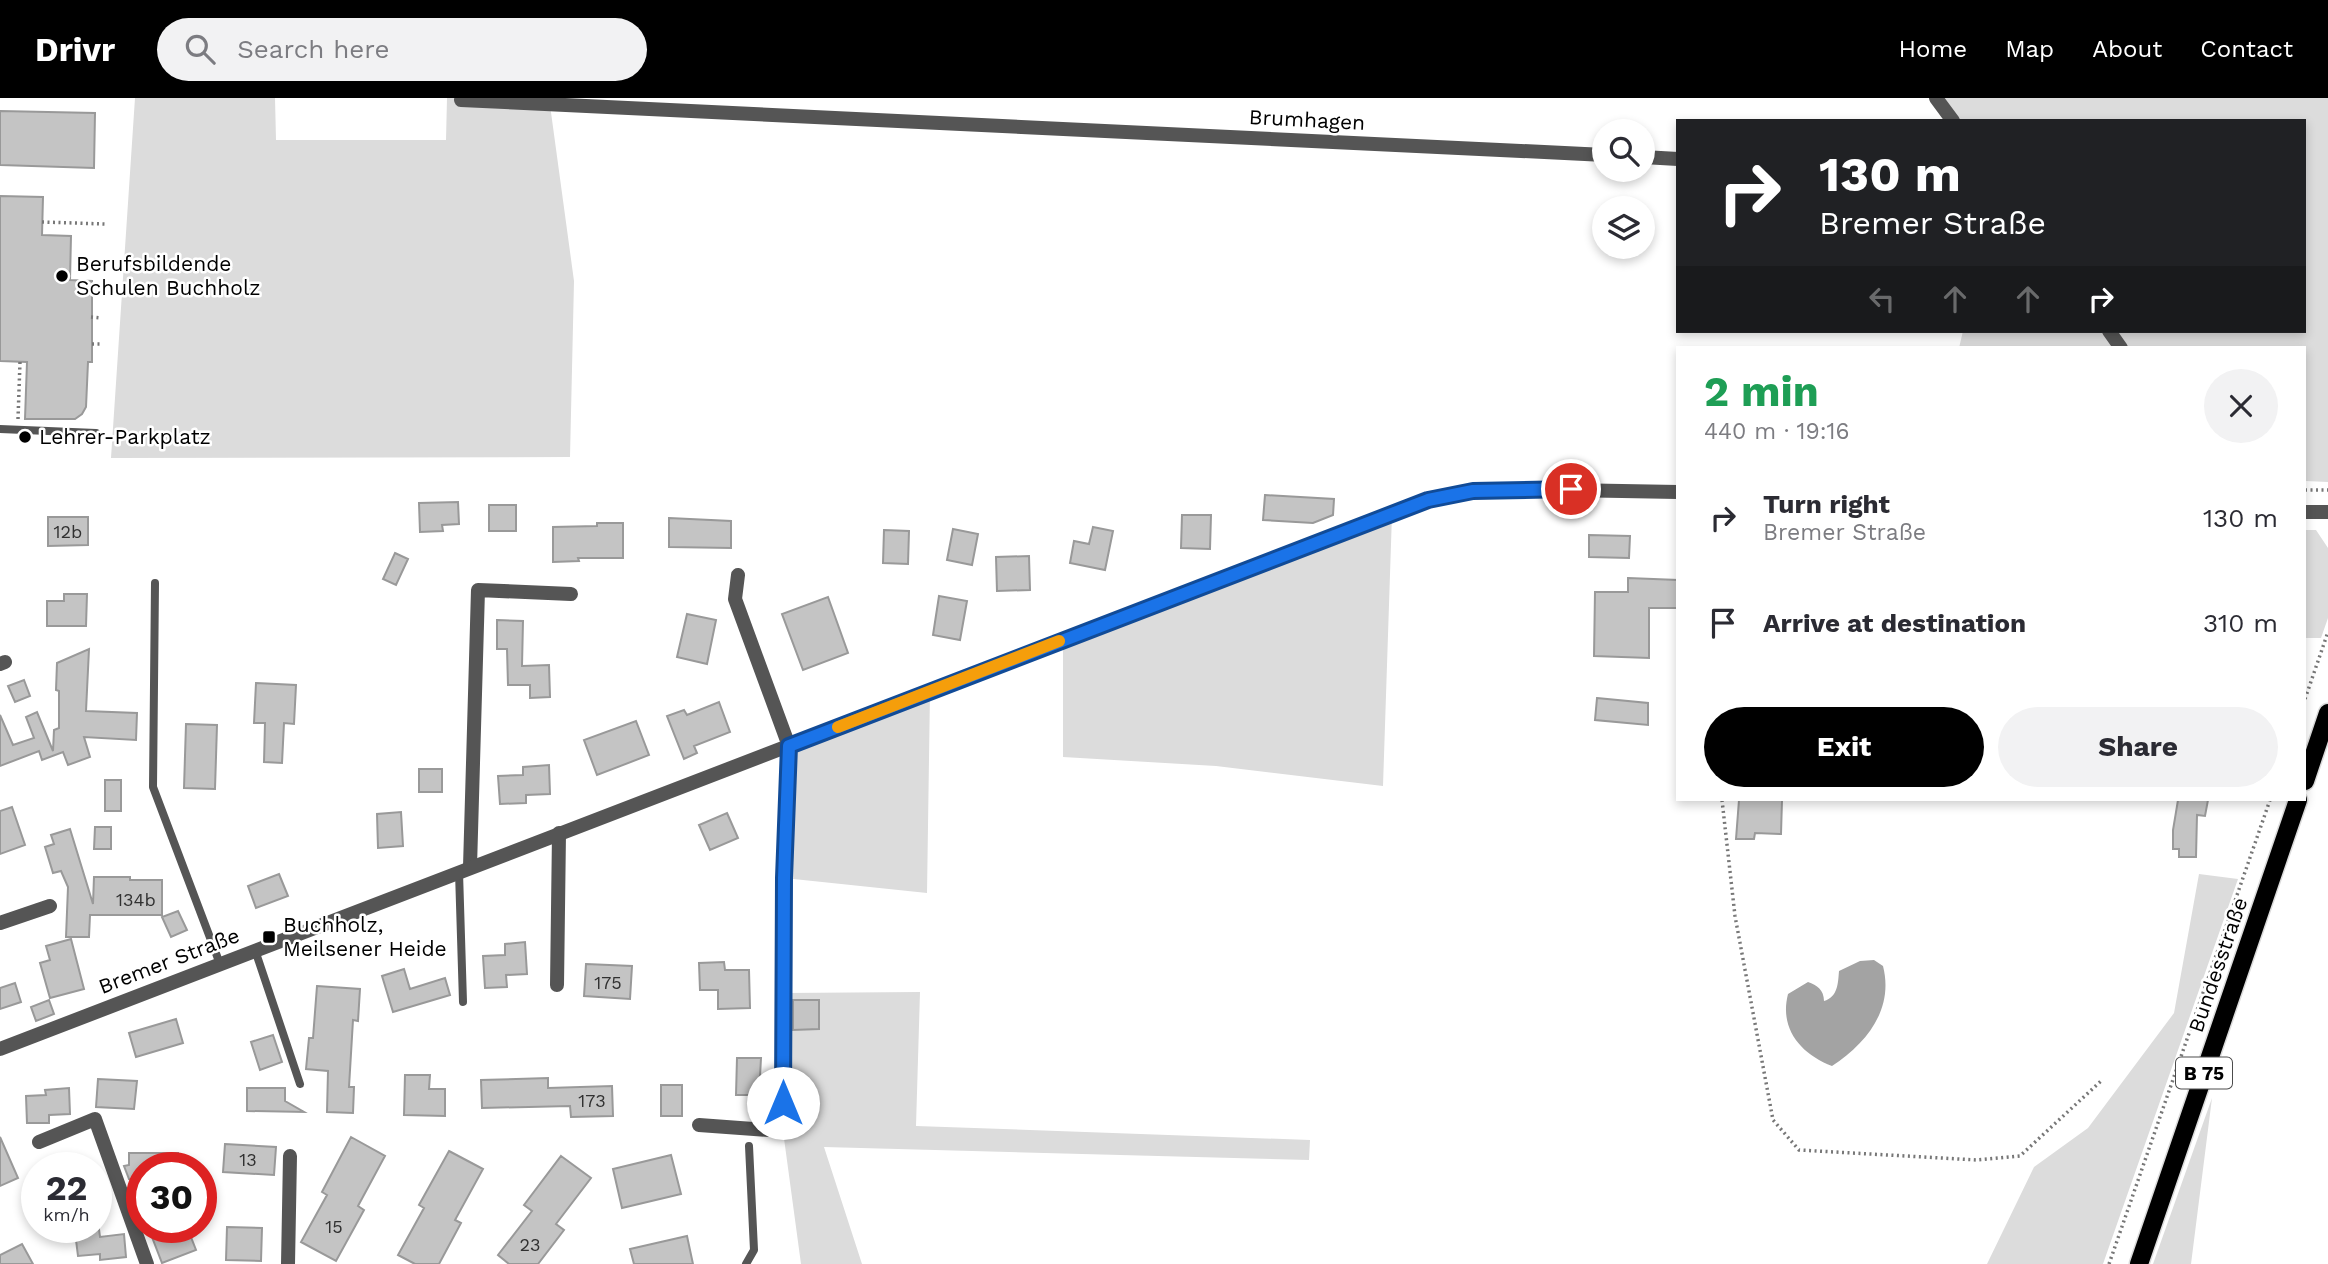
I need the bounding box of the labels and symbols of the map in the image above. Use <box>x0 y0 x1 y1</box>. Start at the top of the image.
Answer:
street label: Brumhagen <box>1248 104 1366 135</box>
place label: Berufsbildende Schulen Buchholz <box>76 251 261 300</box>
marker: Berufsbildende Schulen Buchholz <box>54 268 70 284</box>
place label: Lehrer-Parkplatz <box>39 424 211 449</box>
marker: Lehrer-Parkplatz <box>17 429 33 445</box>
pin <box>1541 459 1601 519</box>
house number: 12b <box>54 521 82 542</box>
house number: 134b <box>116 889 156 910</box>
street label: Bundesstraße <box>2183 894 2252 1036</box>
place label: Buchholz, Meilsener Heide <box>283 912 447 961</box>
street label: Bremer Straße <box>95 922 243 999</box>
marker: Buchholz, Meilsener Heide <box>261 929 277 945</box>
house number: 175 <box>594 972 622 993</box>
road number: B 75 <box>2176 1057 2232 1088</box>
position arrow <box>746 1066 820 1140</box>
house number: 173 <box>578 1090 606 1111</box>
house number: 13 <box>239 1149 257 1170</box>
speed limit sign: 30 <box>126 1152 217 1243</box>
house number: 15 <box>325 1216 343 1237</box>
house number: 23 <box>520 1234 541 1255</box>

